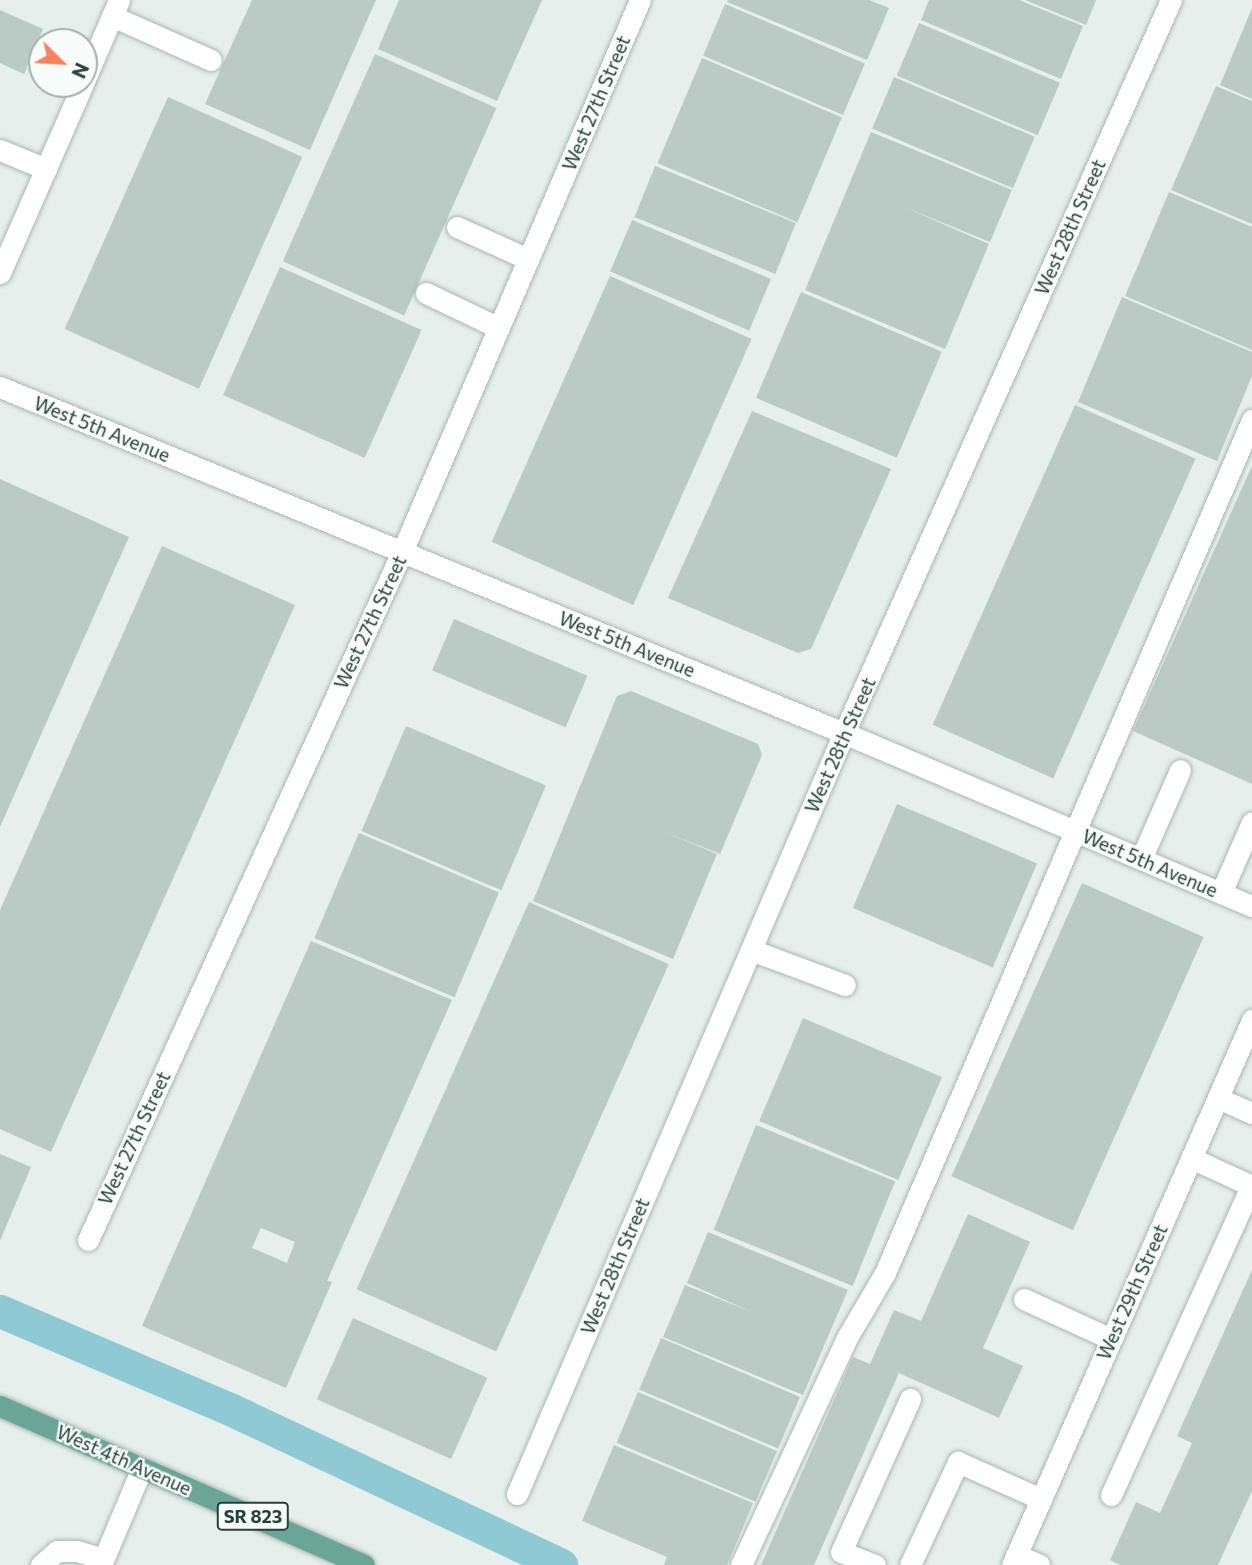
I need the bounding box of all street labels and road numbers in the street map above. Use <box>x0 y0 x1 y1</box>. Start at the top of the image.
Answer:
street label: West 27th Street <box>557 32 635 174</box>
street label: West 28th Street <box>1030 156 1110 298</box>
street label: West 5th Avenue <box>31 391 173 467</box>
street label: West 27th Street <box>329 552 411 692</box>
street label: West 5th Avenue <box>556 606 698 682</box>
street label: West 28th Street <box>800 674 880 816</box>
street label: West 5th Avenue <box>1079 824 1221 902</box>
street label: West 27th Street <box>93 1068 175 1208</box>
street label: West 28th Street <box>576 1194 654 1338</box>
street label: West 29th Street <box>1092 1221 1172 1363</box>
street label: West 4th Avenue <box>53 1420 195 1500</box>
road number: SR 823 <box>216 1502 290 1531</box>

